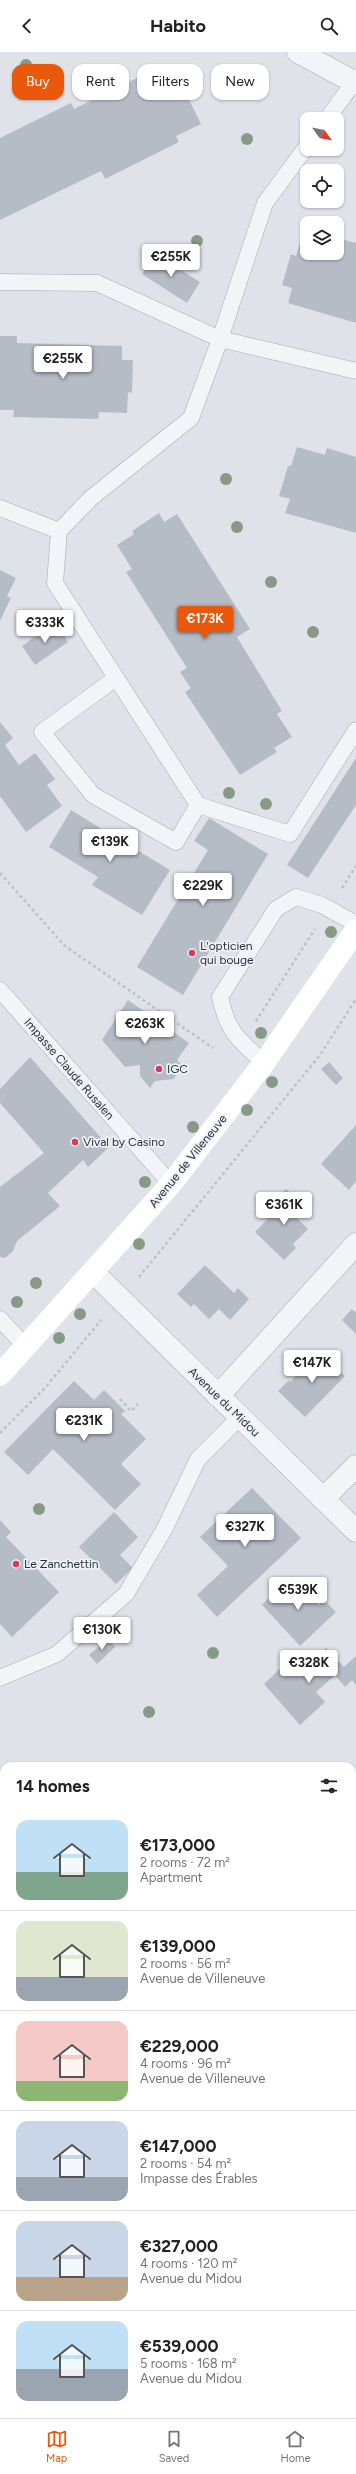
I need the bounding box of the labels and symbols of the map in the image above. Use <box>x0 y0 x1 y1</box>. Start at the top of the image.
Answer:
north arrow <box>300 112 344 156</box>
pin: €255K <box>143 244 199 278</box>
pin: €255K <box>35 346 91 380</box>
pin: €173K <box>177 606 233 640</box>
pin: €333K <box>17 610 73 644</box>
pin: €139K <box>82 829 138 863</box>
pin: €229K <box>175 873 231 907</box>
place label: L'opticien qui bouge <box>200 939 254 967</box>
marker: L'opticien qui bouge <box>187 948 197 958</box>
pin: €263K <box>117 1011 173 1045</box>
street label: Impasse Claude Rusalen <box>21 1015 117 1123</box>
place label: IGC <box>167 1062 188 1076</box>
marker: IGC <box>154 1064 164 1074</box>
street label: Avenue de Villeneuve <box>146 1111 230 1210</box>
place label: Vival by Casino <box>83 1135 165 1149</box>
marker: Vival by Casino <box>70 1137 80 1147</box>
pin: €361K <box>256 1192 312 1226</box>
pin: €147K <box>284 1350 340 1384</box>
street label: Avenue du Midou <box>185 1364 263 1440</box>
pin: €231K <box>56 1408 112 1442</box>
pin: €327K <box>217 1514 273 1548</box>
place label: Le Zanchettin <box>24 1557 99 1571</box>
marker: Le Zanchettin <box>11 1559 21 1569</box>
pin: €539K <box>270 1577 326 1611</box>
pin: €130K <box>74 1617 130 1651</box>
pin: €328K <box>281 1650 337 1684</box>

